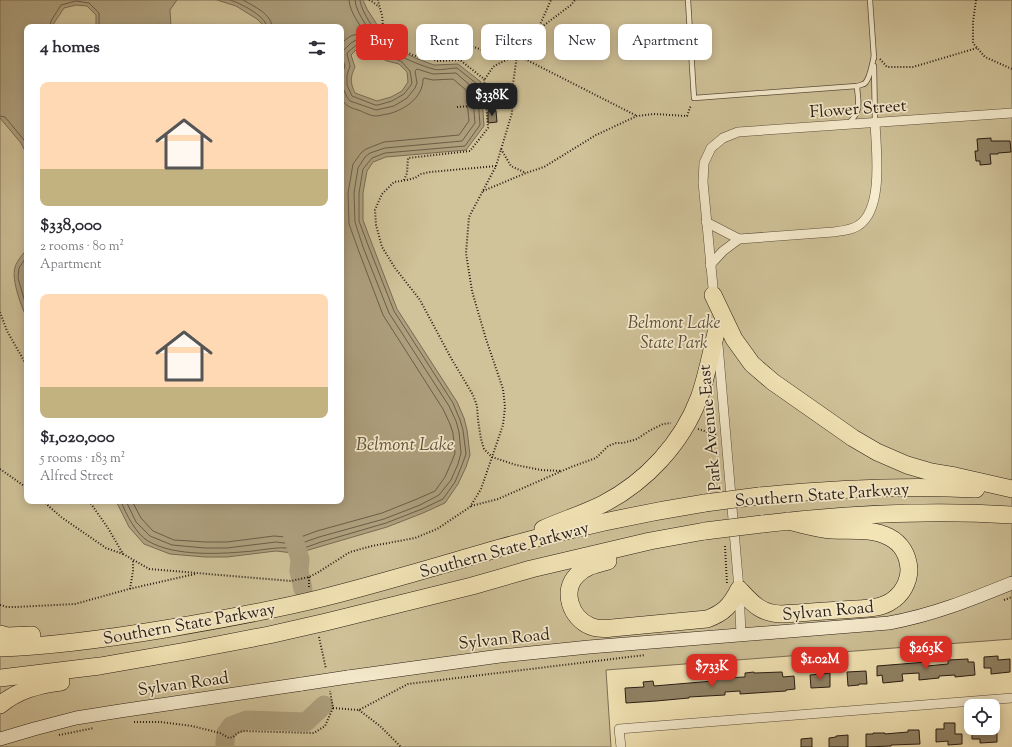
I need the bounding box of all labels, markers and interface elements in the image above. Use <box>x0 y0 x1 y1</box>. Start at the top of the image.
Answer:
chip: Buy <box>356 24 408 60</box>
chip: Rent <box>416 24 473 60</box>
chip: Filters <box>481 24 546 60</box>
chip: New <box>554 24 610 60</box>
chip: Apartment <box>618 24 712 60</box>
text: 4 homes <box>40 36 100 60</box>
icon: filters <box>306 37 328 59</box>
pin: $338K <box>464 83 520 117</box>
text: $338K <box>475 87 509 105</box>
street label: Flower Street <box>809 95 907 125</box>
icon: home <box>148 108 220 180</box>
text: $338,000 <box>40 214 102 238</box>
text: 2 rooms · 80 m² <box>40 238 124 256</box>
text: Apartment <box>40 256 101 274</box>
park label: Belmont Lake State Park <box>628 312 720 356</box>
icon: home <box>148 320 220 392</box>
street label: Park Avenue East <box>693 363 728 492</box>
text: $1,020,000 <box>40 426 115 450</box>
water label: Belmont Lake <box>356 433 454 459</box>
text: 5 rooms · 183 m² <box>40 450 125 468</box>
text: Alfred Street <box>40 468 113 486</box>
street label: Southern State Parkway <box>734 478 911 514</box>
street label: Southern State Parkway <box>417 517 593 585</box>
street label: Sylvan Road <box>781 596 875 628</box>
street label: Southern State Parkway <box>101 598 278 652</box>
street label: Sylvan Road <box>457 623 551 657</box>
pin: $263K <box>898 636 954 670</box>
text: $263K <box>909 640 943 658</box>
pin: $1.02M <box>787 647 853 681</box>
text: $1.02M <box>800 651 840 669</box>
pin: $733K <box>684 654 740 688</box>
text: $733K <box>695 658 729 676</box>
street label: Sylvan Road <box>136 667 231 703</box>
map controls <box>964 699 1000 735</box>
button: locate <box>964 699 1000 735</box>

